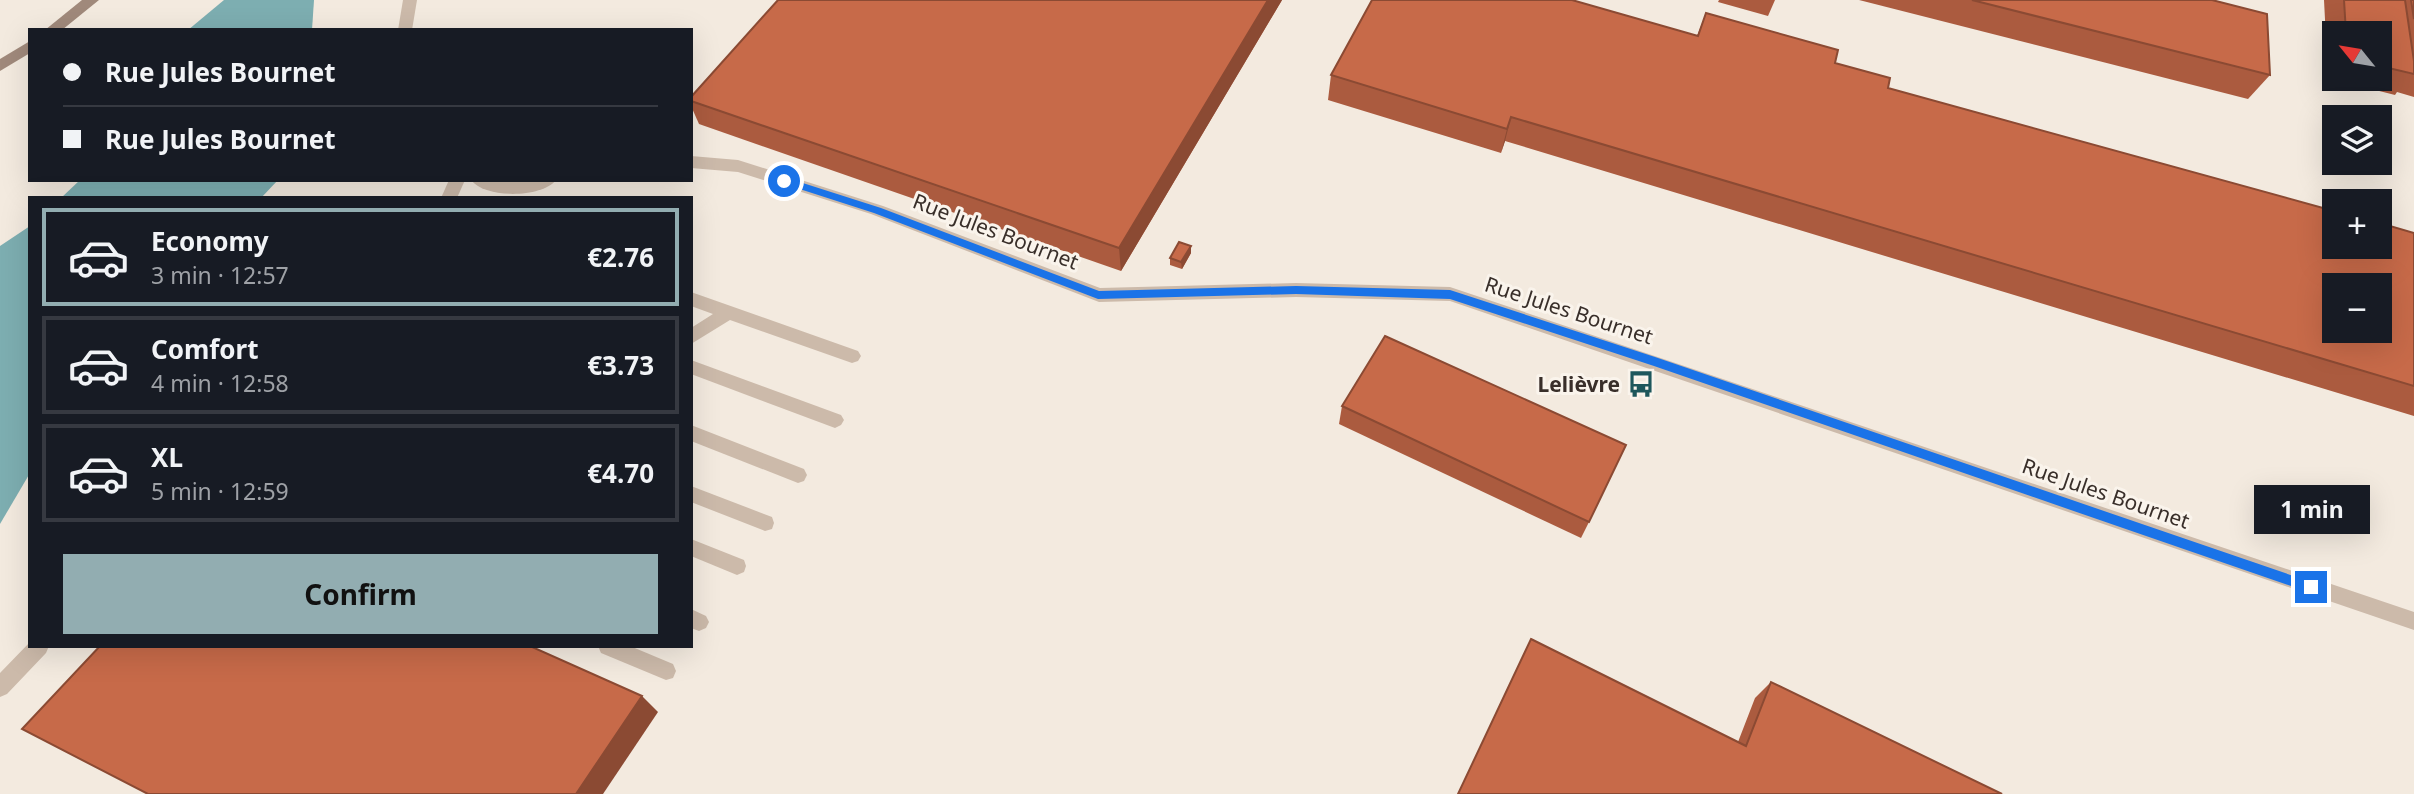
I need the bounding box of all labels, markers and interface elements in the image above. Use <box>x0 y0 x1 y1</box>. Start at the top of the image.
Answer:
north arrow <box>2322 21 2392 91</box>
map controls <box>2322 21 2392 343</box>
text: Rue Jules Bournet <box>105 54 336 90</box>
button: layers <box>2322 105 2392 175</box>
text: Rue Jules Bournet <box>105 121 336 157</box>
route start <box>768 165 800 197</box>
street label: Rue Jules Bournet <box>909 187 1083 276</box>
button: + <box>2322 189 2392 259</box>
text: Economy <box>151 223 269 259</box>
icon: car <box>67 226 130 289</box>
text: €2.76 <box>587 239 654 275</box>
text: 3 min · 12:57 <box>151 259 289 291</box>
street label: Rue Jules Bournet <box>1481 270 1657 351</box>
button: − <box>2322 273 2392 343</box>
text: Comfort <box>151 331 259 367</box>
icon: car <box>67 334 130 397</box>
text: €3.73 <box>587 347 654 383</box>
text: 4 min · 12:58 <box>151 367 289 399</box>
bus stop icon: Lelièvre <box>1626 369 1656 399</box>
place label: Lelièvre <box>1538 370 1620 398</box>
text: XL <box>151 439 183 475</box>
icon: car <box>67 442 130 505</box>
street label: Rue Jules Bournet <box>2019 451 2194 535</box>
text: €4.70 <box>587 455 654 491</box>
text: 5 min · 12:59 <box>151 475 289 507</box>
callout: 1 min <box>2253 486 2369 534</box>
text: 1 min <box>2280 493 2344 525</box>
button: Confirm <box>63 554 658 634</box>
route end <box>2295 571 2327 603</box>

